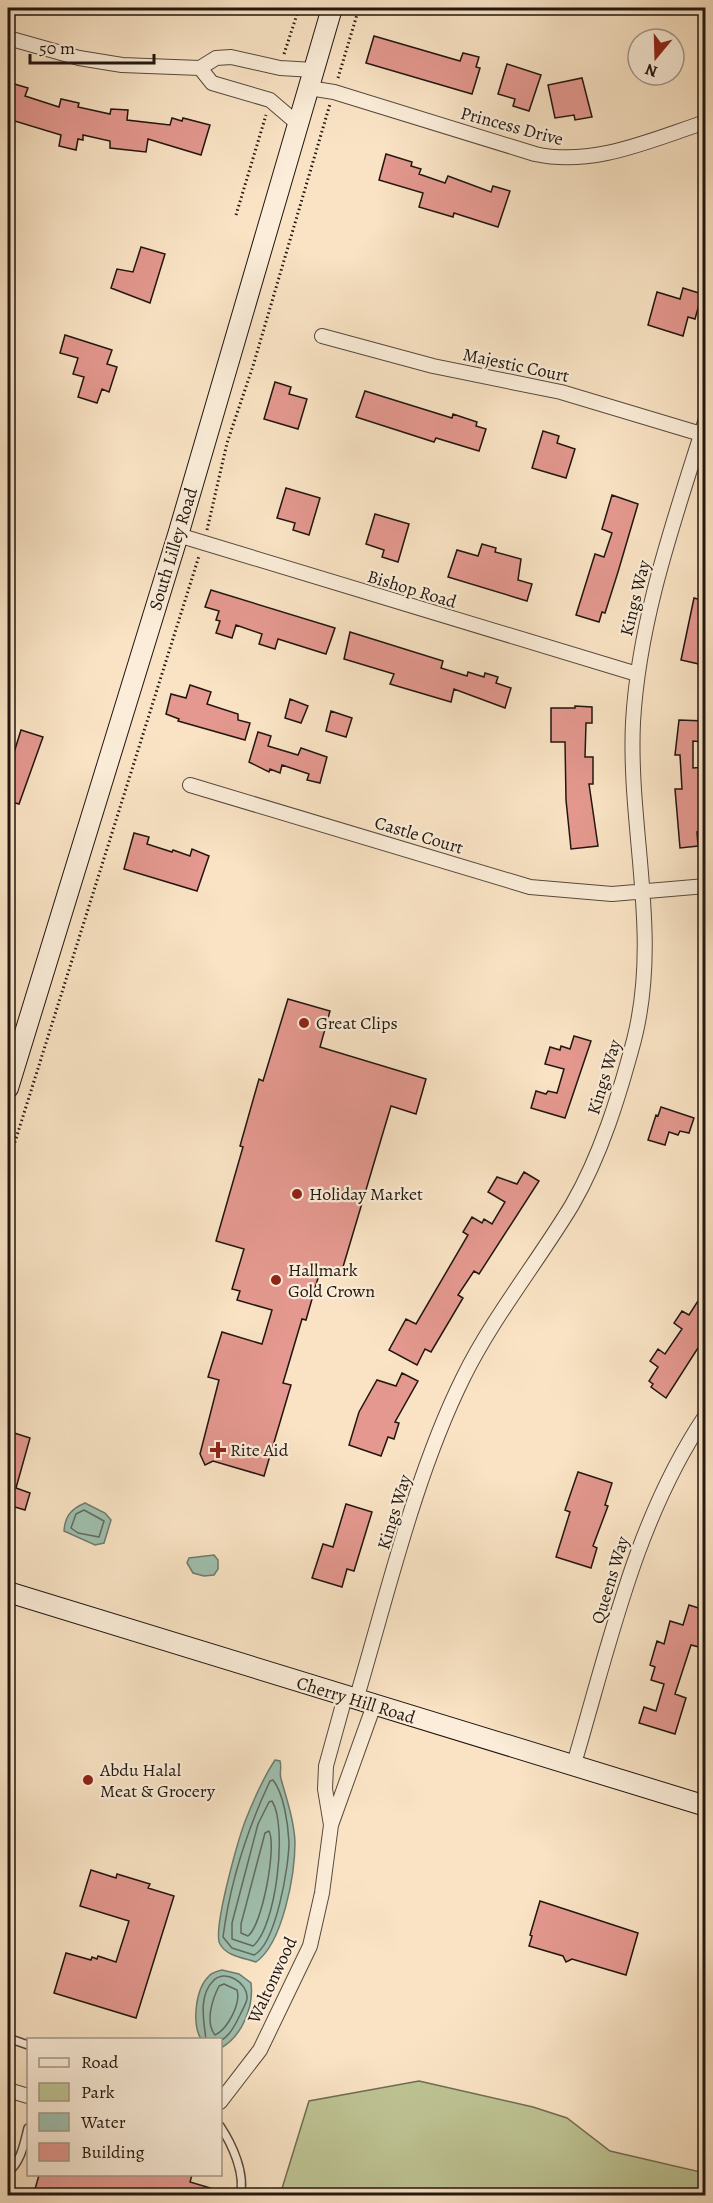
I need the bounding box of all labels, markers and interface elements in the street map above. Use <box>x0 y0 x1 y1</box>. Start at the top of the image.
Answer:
scale bar <box>30 27 154 65</box>
north arrow <box>626 27 686 87</box>
text: 50 m <box>39 36 75 60</box>
text: N <box>642 58 661 83</box>
street label: Princess Drive <box>458 101 566 151</box>
street label: Majestic Court <box>461 342 571 388</box>
street label: South Lilley Road <box>143 484 203 613</box>
street label: Kings Way <box>614 557 656 638</box>
street label: Bishop Road <box>365 564 460 614</box>
street label: Castle Court <box>372 810 466 860</box>
place label: Great Clips <box>316 1011 398 1035</box>
marker: Great Clips <box>297 1016 311 1030</box>
street label: Kings Way <box>581 1036 627 1118</box>
place label: Holiday Market <box>309 1182 423 1206</box>
marker: Holiday Market <box>290 1187 304 1201</box>
place label: Hallmark Gold Crown <box>288 1258 375 1303</box>
marker: Hallmark Gold Crown <box>269 1273 283 1287</box>
place label: Rite Aid <box>230 1438 289 1462</box>
marker: Rite Aid <box>211 1443 225 1457</box>
street label: Kings Way <box>371 1471 417 1553</box>
street label: Queens Way <box>585 1532 635 1627</box>
street label: Cherry Hill Road <box>294 1671 419 1730</box>
place label: Abdu Halal Meat & Grocery <box>99 1758 216 1803</box>
marker: Abdu Halal Meat & Grocery <box>81 1773 95 1787</box>
street label: Waltonwood <box>241 1933 303 2028</box>
legend <box>27 2038 222 2176</box>
text: Road <box>81 2050 119 2074</box>
text: Park <box>81 2080 115 2104</box>
text: Water <box>80 2110 126 2134</box>
text: Building <box>81 2140 145 2164</box>

